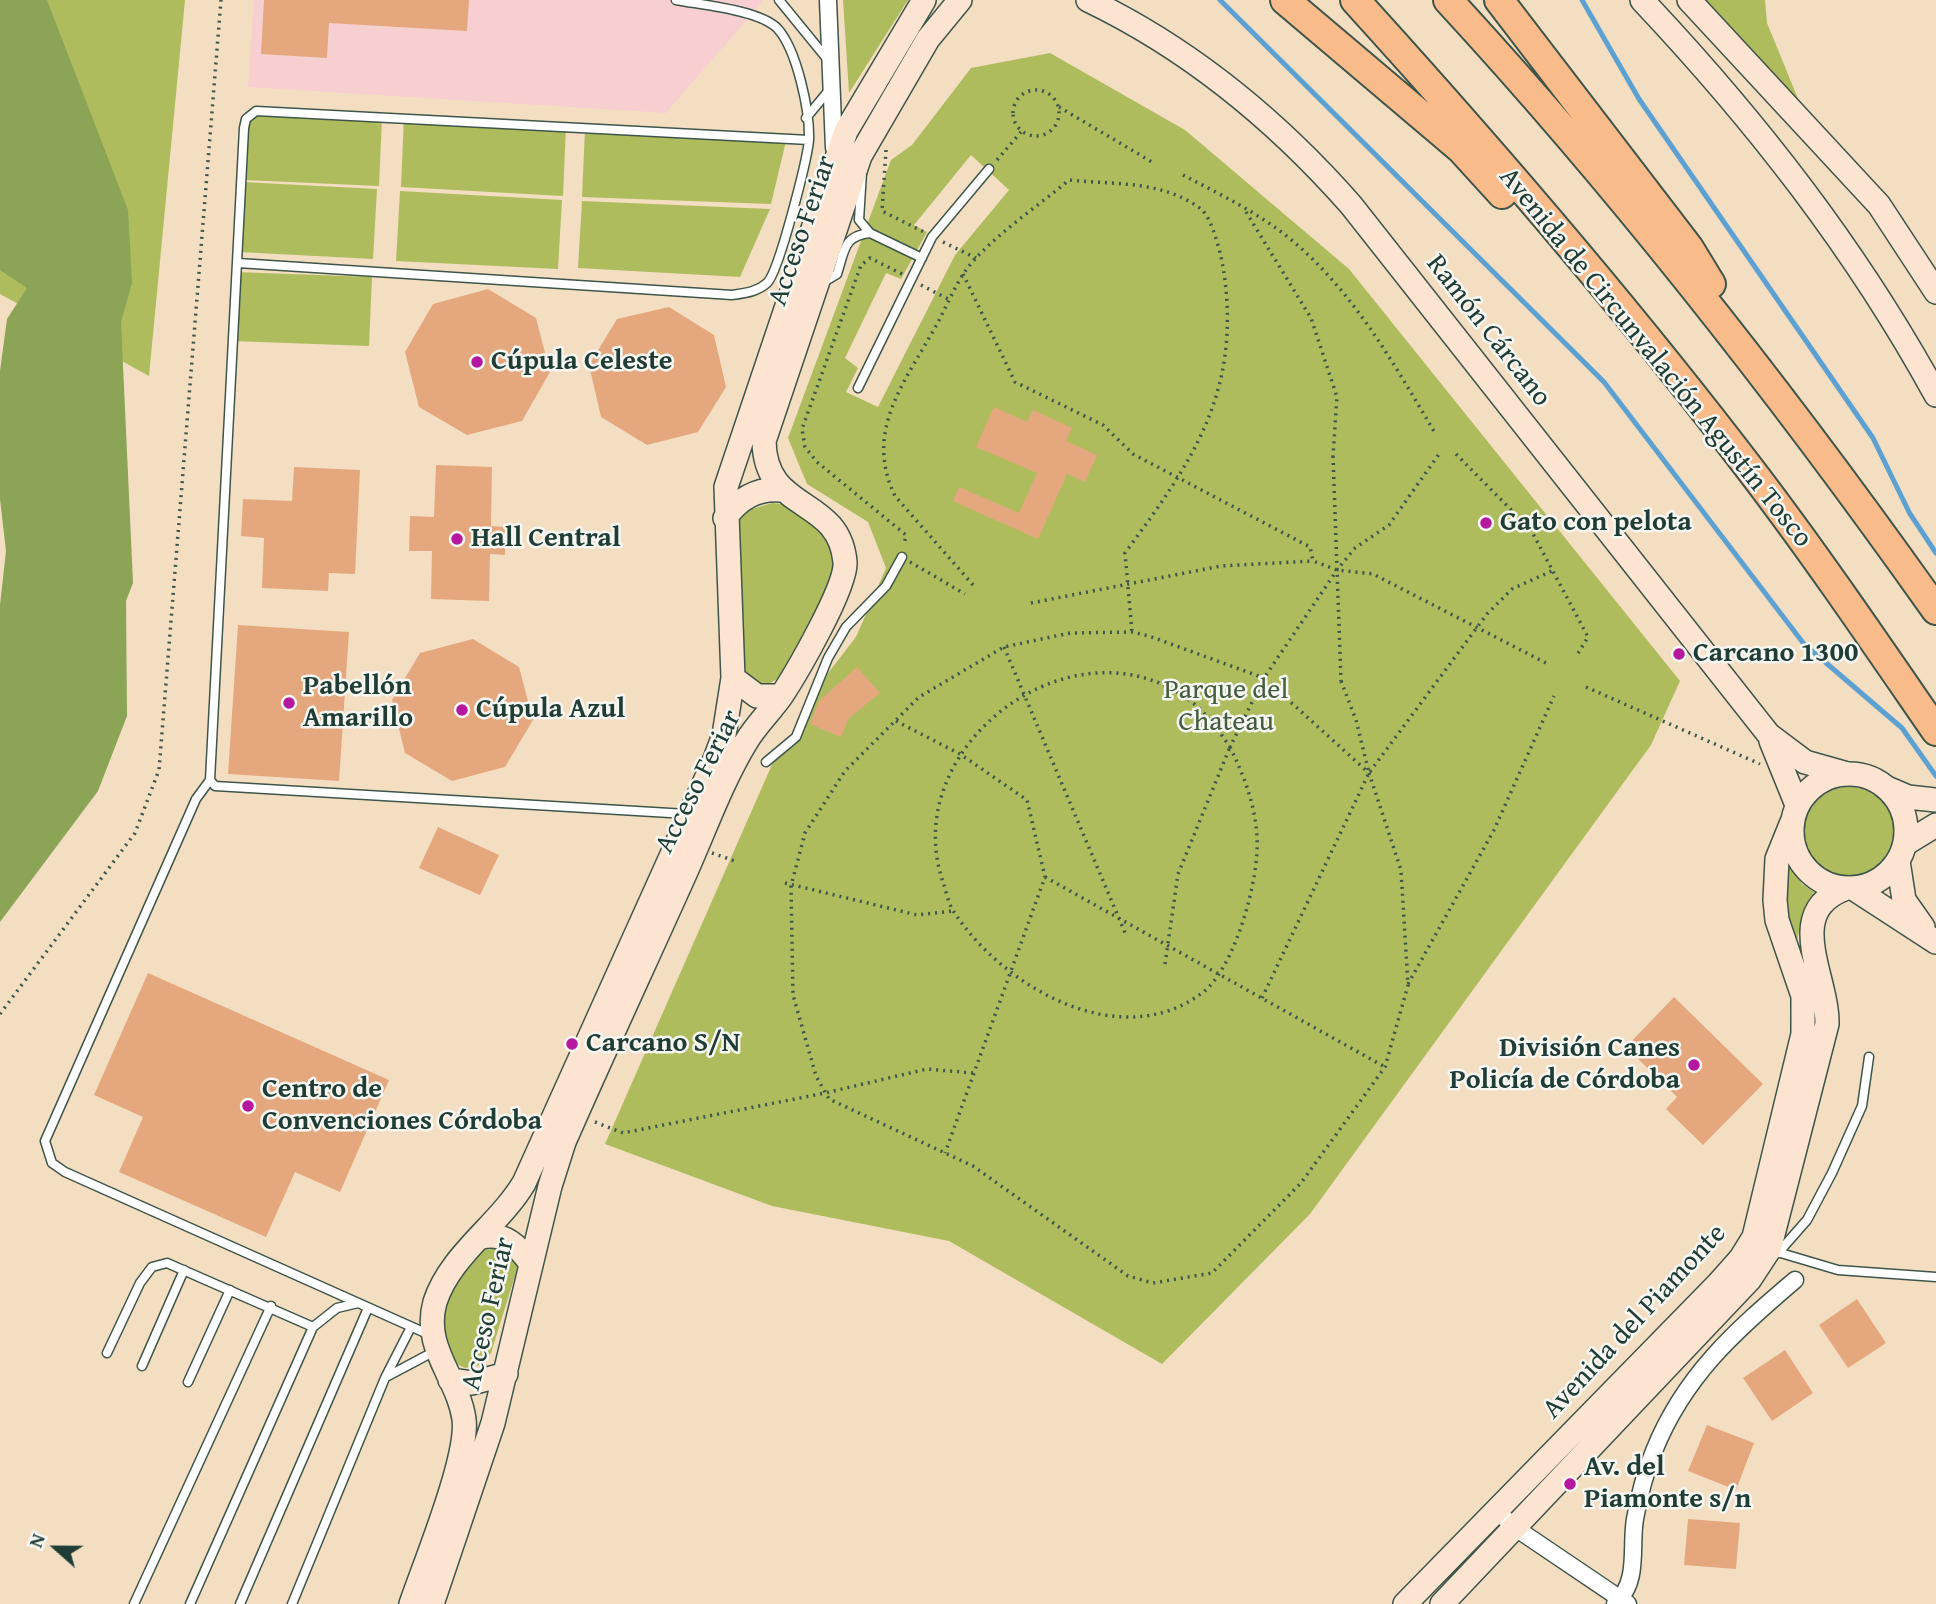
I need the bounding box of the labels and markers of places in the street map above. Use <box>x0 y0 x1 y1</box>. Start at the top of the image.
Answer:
place label: Cúpula Celeste <box>491 345 672 379</box>
marker: Cúpula Celeste <box>469 354 485 370</box>
place label: Gato con pelota <box>1500 506 1692 540</box>
marker: Gato con pelota <box>1478 515 1494 531</box>
place label: Hall Central <box>471 522 621 556</box>
marker: Hall Central <box>449 531 465 547</box>
place label: Carcano 1300 <box>1693 637 1859 671</box>
marker: Carcano 1300 <box>1671 646 1687 662</box>
place label: Pabellón Amarillo <box>303 670 413 736</box>
place label: Cúpula Azul <box>476 693 625 727</box>
marker: Pabellón Amarillo <box>281 695 297 711</box>
marker: Cúpula Azul <box>454 702 470 718</box>
place label: Carcano S/N <box>586 1027 740 1061</box>
place label: División Canes Policía de Córdoba <box>1449 1032 1680 1098</box>
marker: Carcano S/N <box>564 1036 580 1052</box>
marker: División Canes Policía de Córdoba <box>1686 1057 1702 1073</box>
place label: Centro de Convenciones Córdoba <box>262 1073 542 1139</box>
marker: Centro de Convenciones Córdoba <box>240 1098 256 1114</box>
place label: Av. del Piamonte s/n <box>1584 1451 1751 1517</box>
marker: Av. del Piamonte s/n <box>1562 1476 1578 1492</box>

